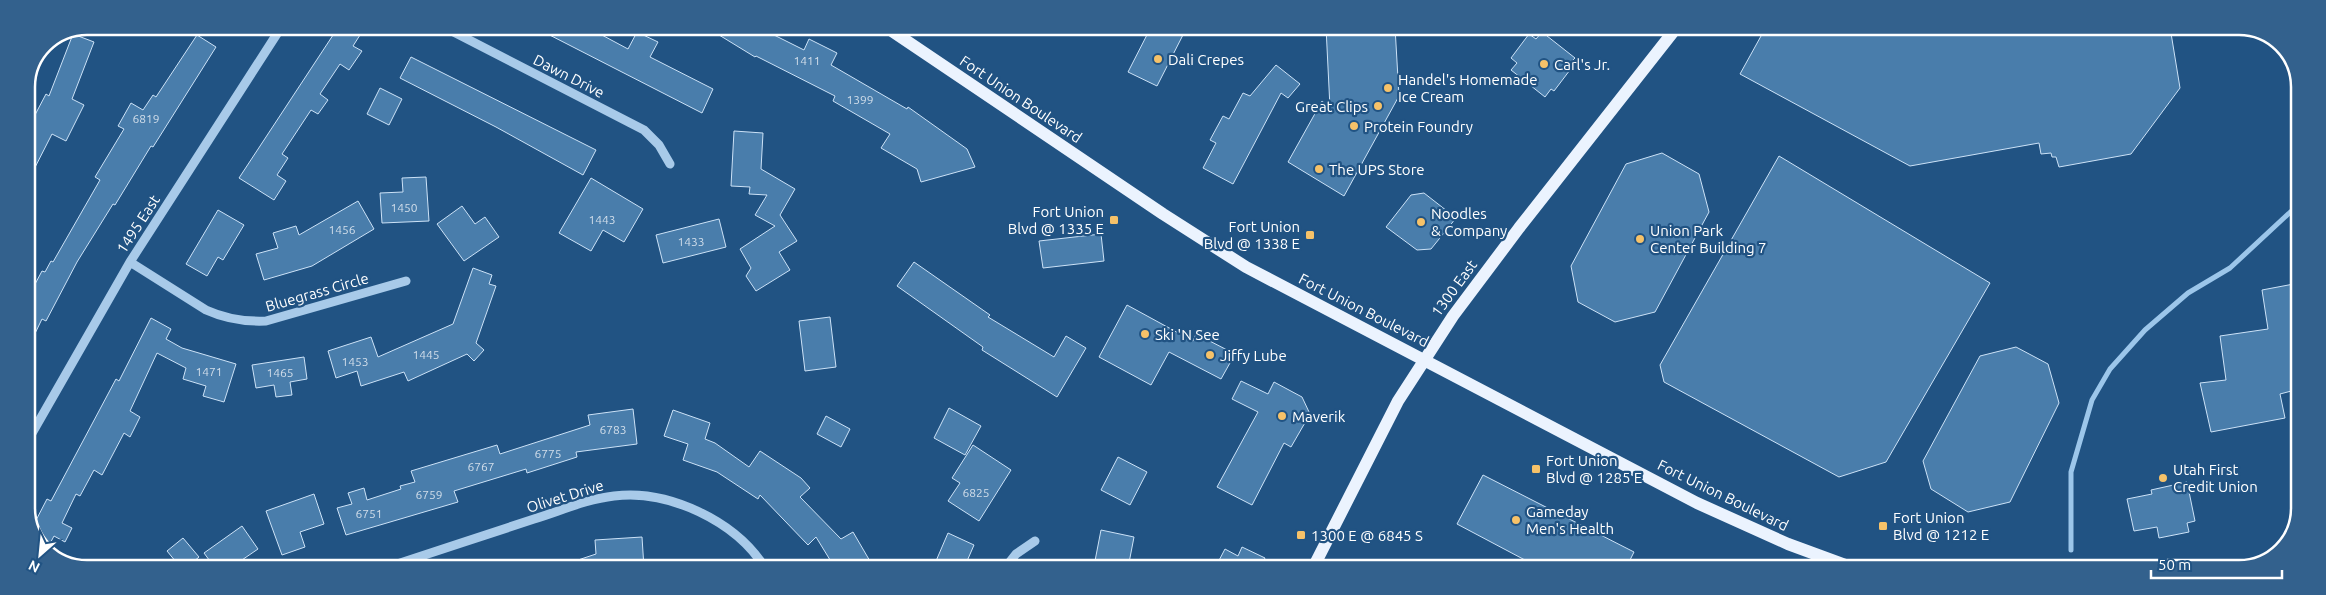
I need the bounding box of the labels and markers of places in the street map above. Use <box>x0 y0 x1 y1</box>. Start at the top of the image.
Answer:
place label: Dali Crepes <box>1168 51 1244 68</box>
marker: Dali Crepes <box>1152 53 1164 65</box>
place label: Carl's Jr. <box>1554 56 1610 73</box>
marker: Carl's Jr. <box>1538 58 1550 70</box>
place label: Handel's Homemade Ice Cream <box>1398 71 1537 105</box>
marker: Handel's Homemade Ice Cream <box>1382 82 1394 94</box>
place label: Great Clips <box>1295 98 1368 115</box>
marker: Great Clips <box>1372 100 1384 112</box>
place label: Protein Foundry <box>1364 118 1473 135</box>
marker: Protein Foundry <box>1348 120 1360 132</box>
place label: The UPS Store <box>1329 161 1425 178</box>
marker: The UPS Store <box>1313 163 1325 175</box>
place label: Fort Union Blvd @ 1335 E <box>1008 203 1104 237</box>
place label: Noodles & Company <box>1431 205 1507 239</box>
marker: Fort Union Blvd @ 1335 E <box>1108 214 1120 226</box>
marker: Noodles & Company <box>1415 216 1427 228</box>
place label: Fort Union Blvd @ 1338 E <box>1204 218 1300 252</box>
place label: Union Park Center Building 7 <box>1650 222 1766 256</box>
marker: Fort Union Blvd @ 1338 E <box>1304 229 1316 241</box>
marker: Union Park Center Building 7 <box>1634 233 1646 245</box>
place label: Ski 'N See <box>1155 326 1220 343</box>
marker: Ski 'N See <box>1139 328 1151 340</box>
place label: Jiffy Lube <box>1220 347 1287 364</box>
marker: Jiffy Lube <box>1204 349 1216 361</box>
place label: Maverik <box>1292 408 1346 425</box>
marker: Maverik <box>1276 410 1288 422</box>
place label: Fort Union Blvd @ 1285 E <box>1546 452 1642 486</box>
place label: Utah First Credit Union <box>2173 461 2258 495</box>
marker: Fort Union Blvd @ 1285 E <box>1530 463 1542 475</box>
marker: Utah First Credit Union <box>2157 472 2169 484</box>
place label: Gameday Men's Health <box>1526 503 1614 537</box>
place label: Fort Union Blvd @ 1212 E <box>1893 509 1989 543</box>
marker: Gameday Men's Health <box>1510 514 1522 526</box>
marker: Fort Union Blvd @ 1212 E <box>1877 520 1889 532</box>
place label: 1300 E @ 6845 S <box>1311 527 1423 544</box>
marker: 1300 E @ 6845 S <box>1295 529 1307 541</box>

